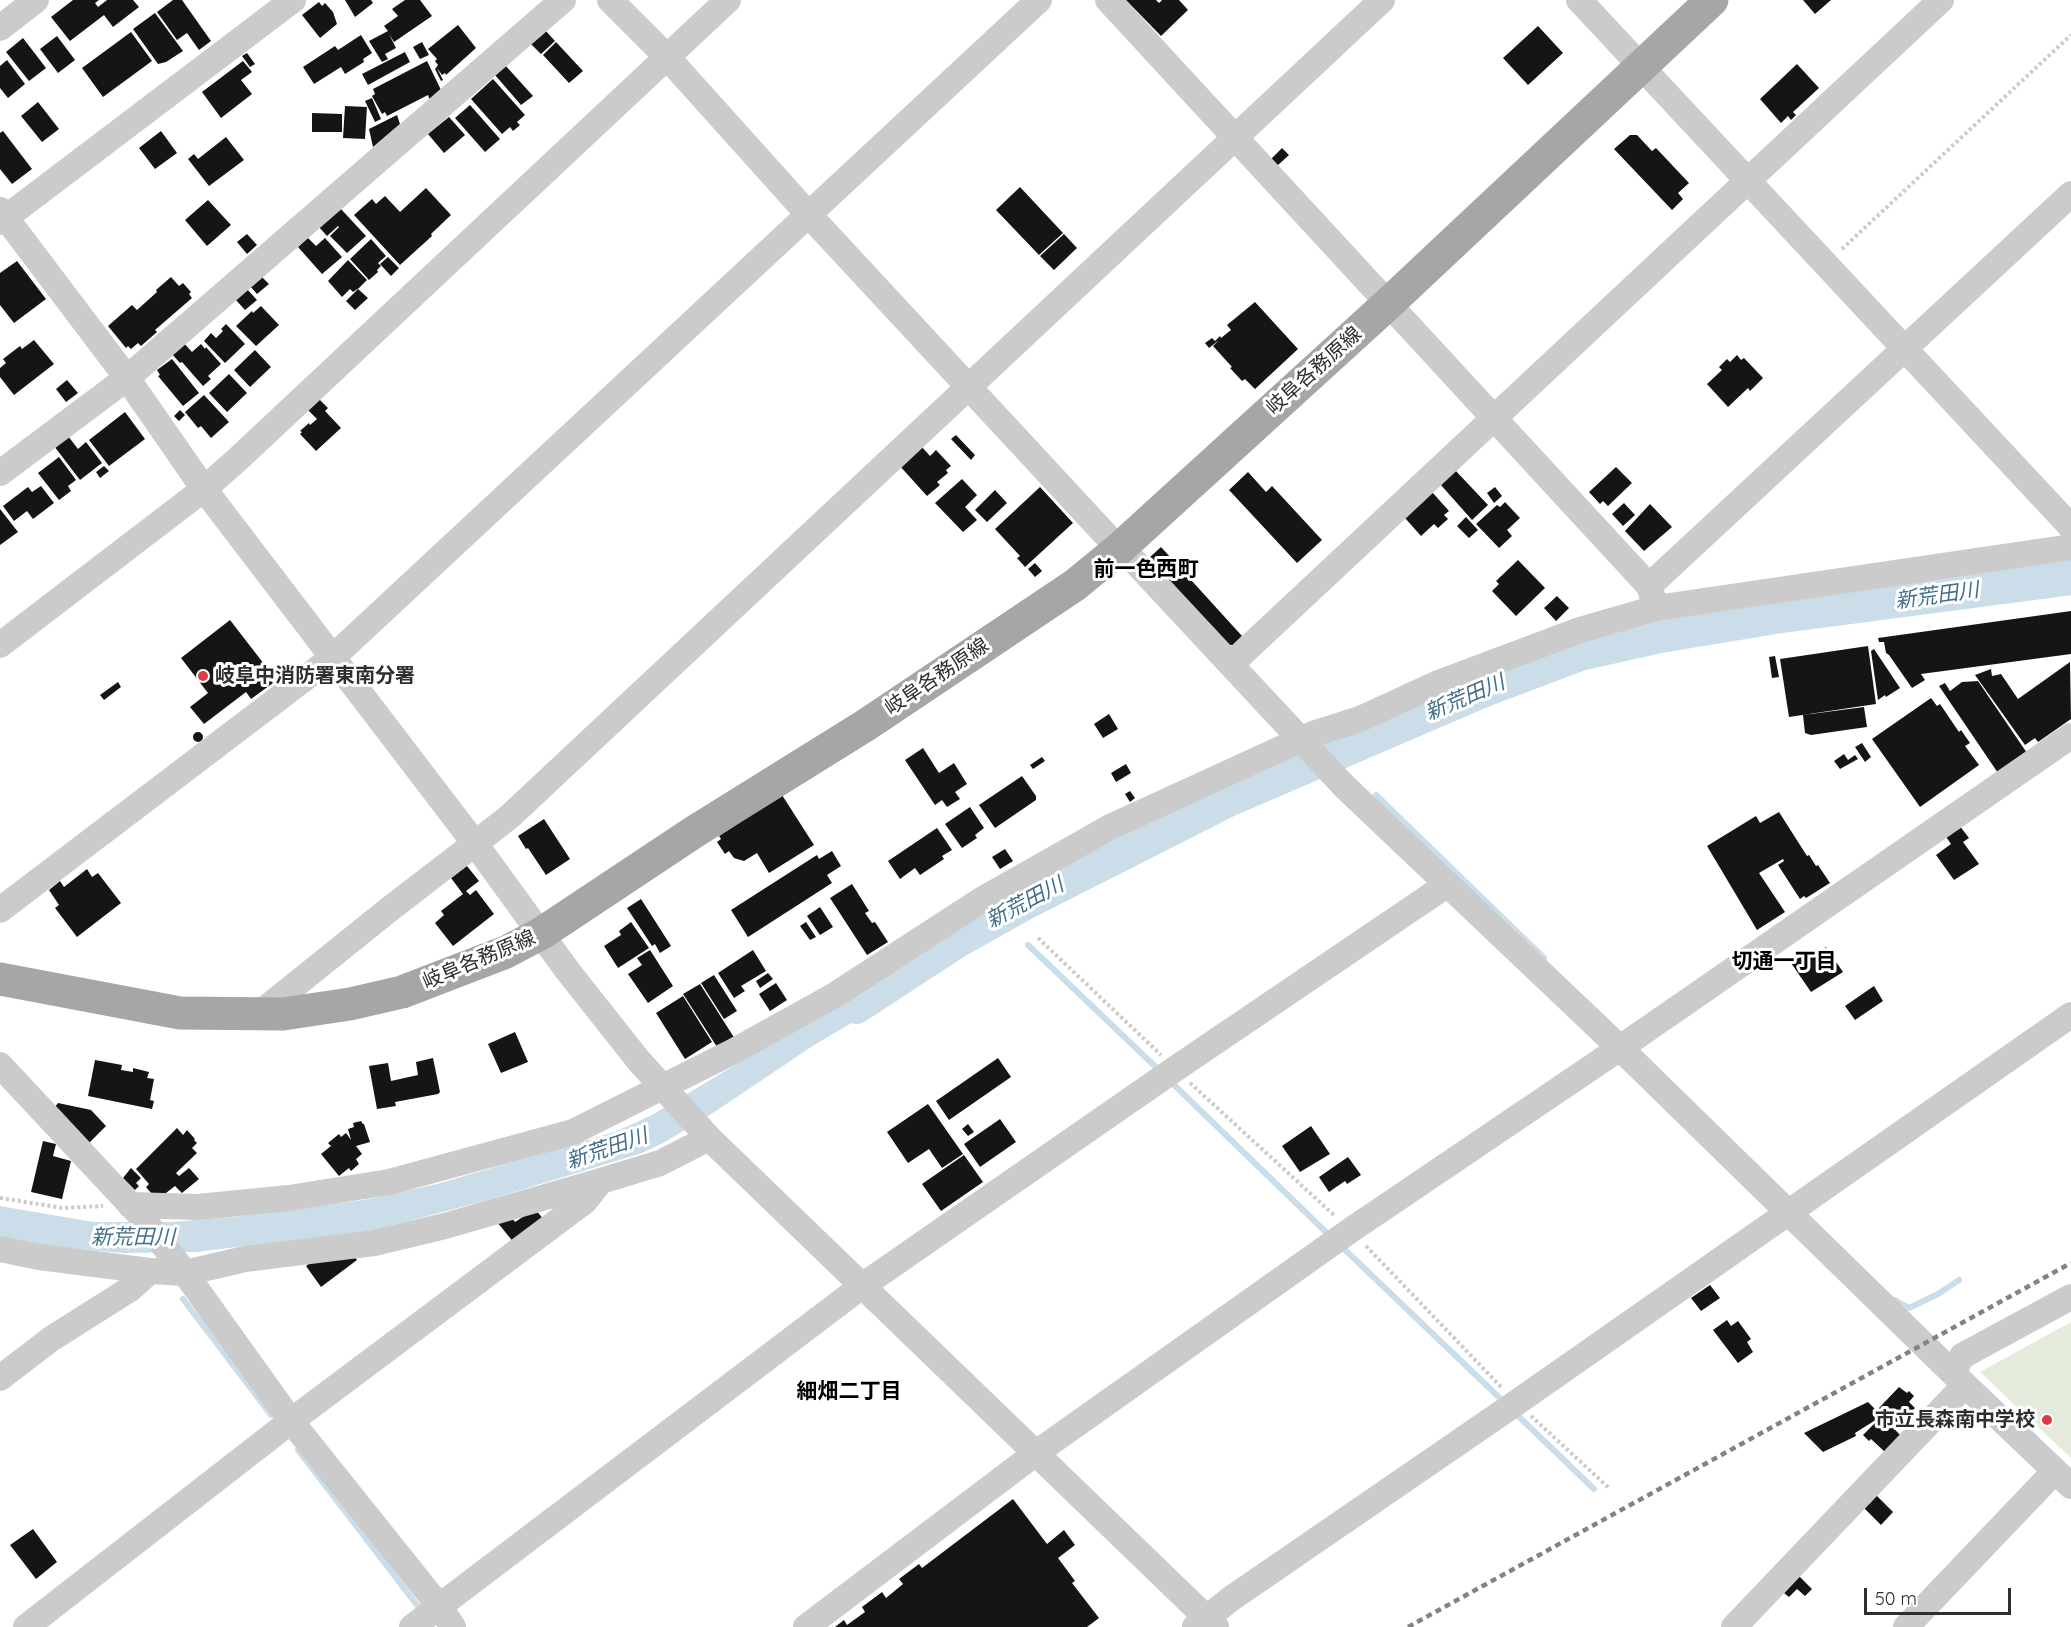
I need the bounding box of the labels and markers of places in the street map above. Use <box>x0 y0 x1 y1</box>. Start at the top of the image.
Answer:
place label: 岐阜中消防署東南分署 <box>215 664 415 688</box>
marker: 岐阜中消防署東南分署 <box>196 669 210 683</box>
place label: 市立長森南中学校 <box>1875 1408 2035 1432</box>
marker: 市立長森南中学校 <box>2040 1413 2054 1427</box>

